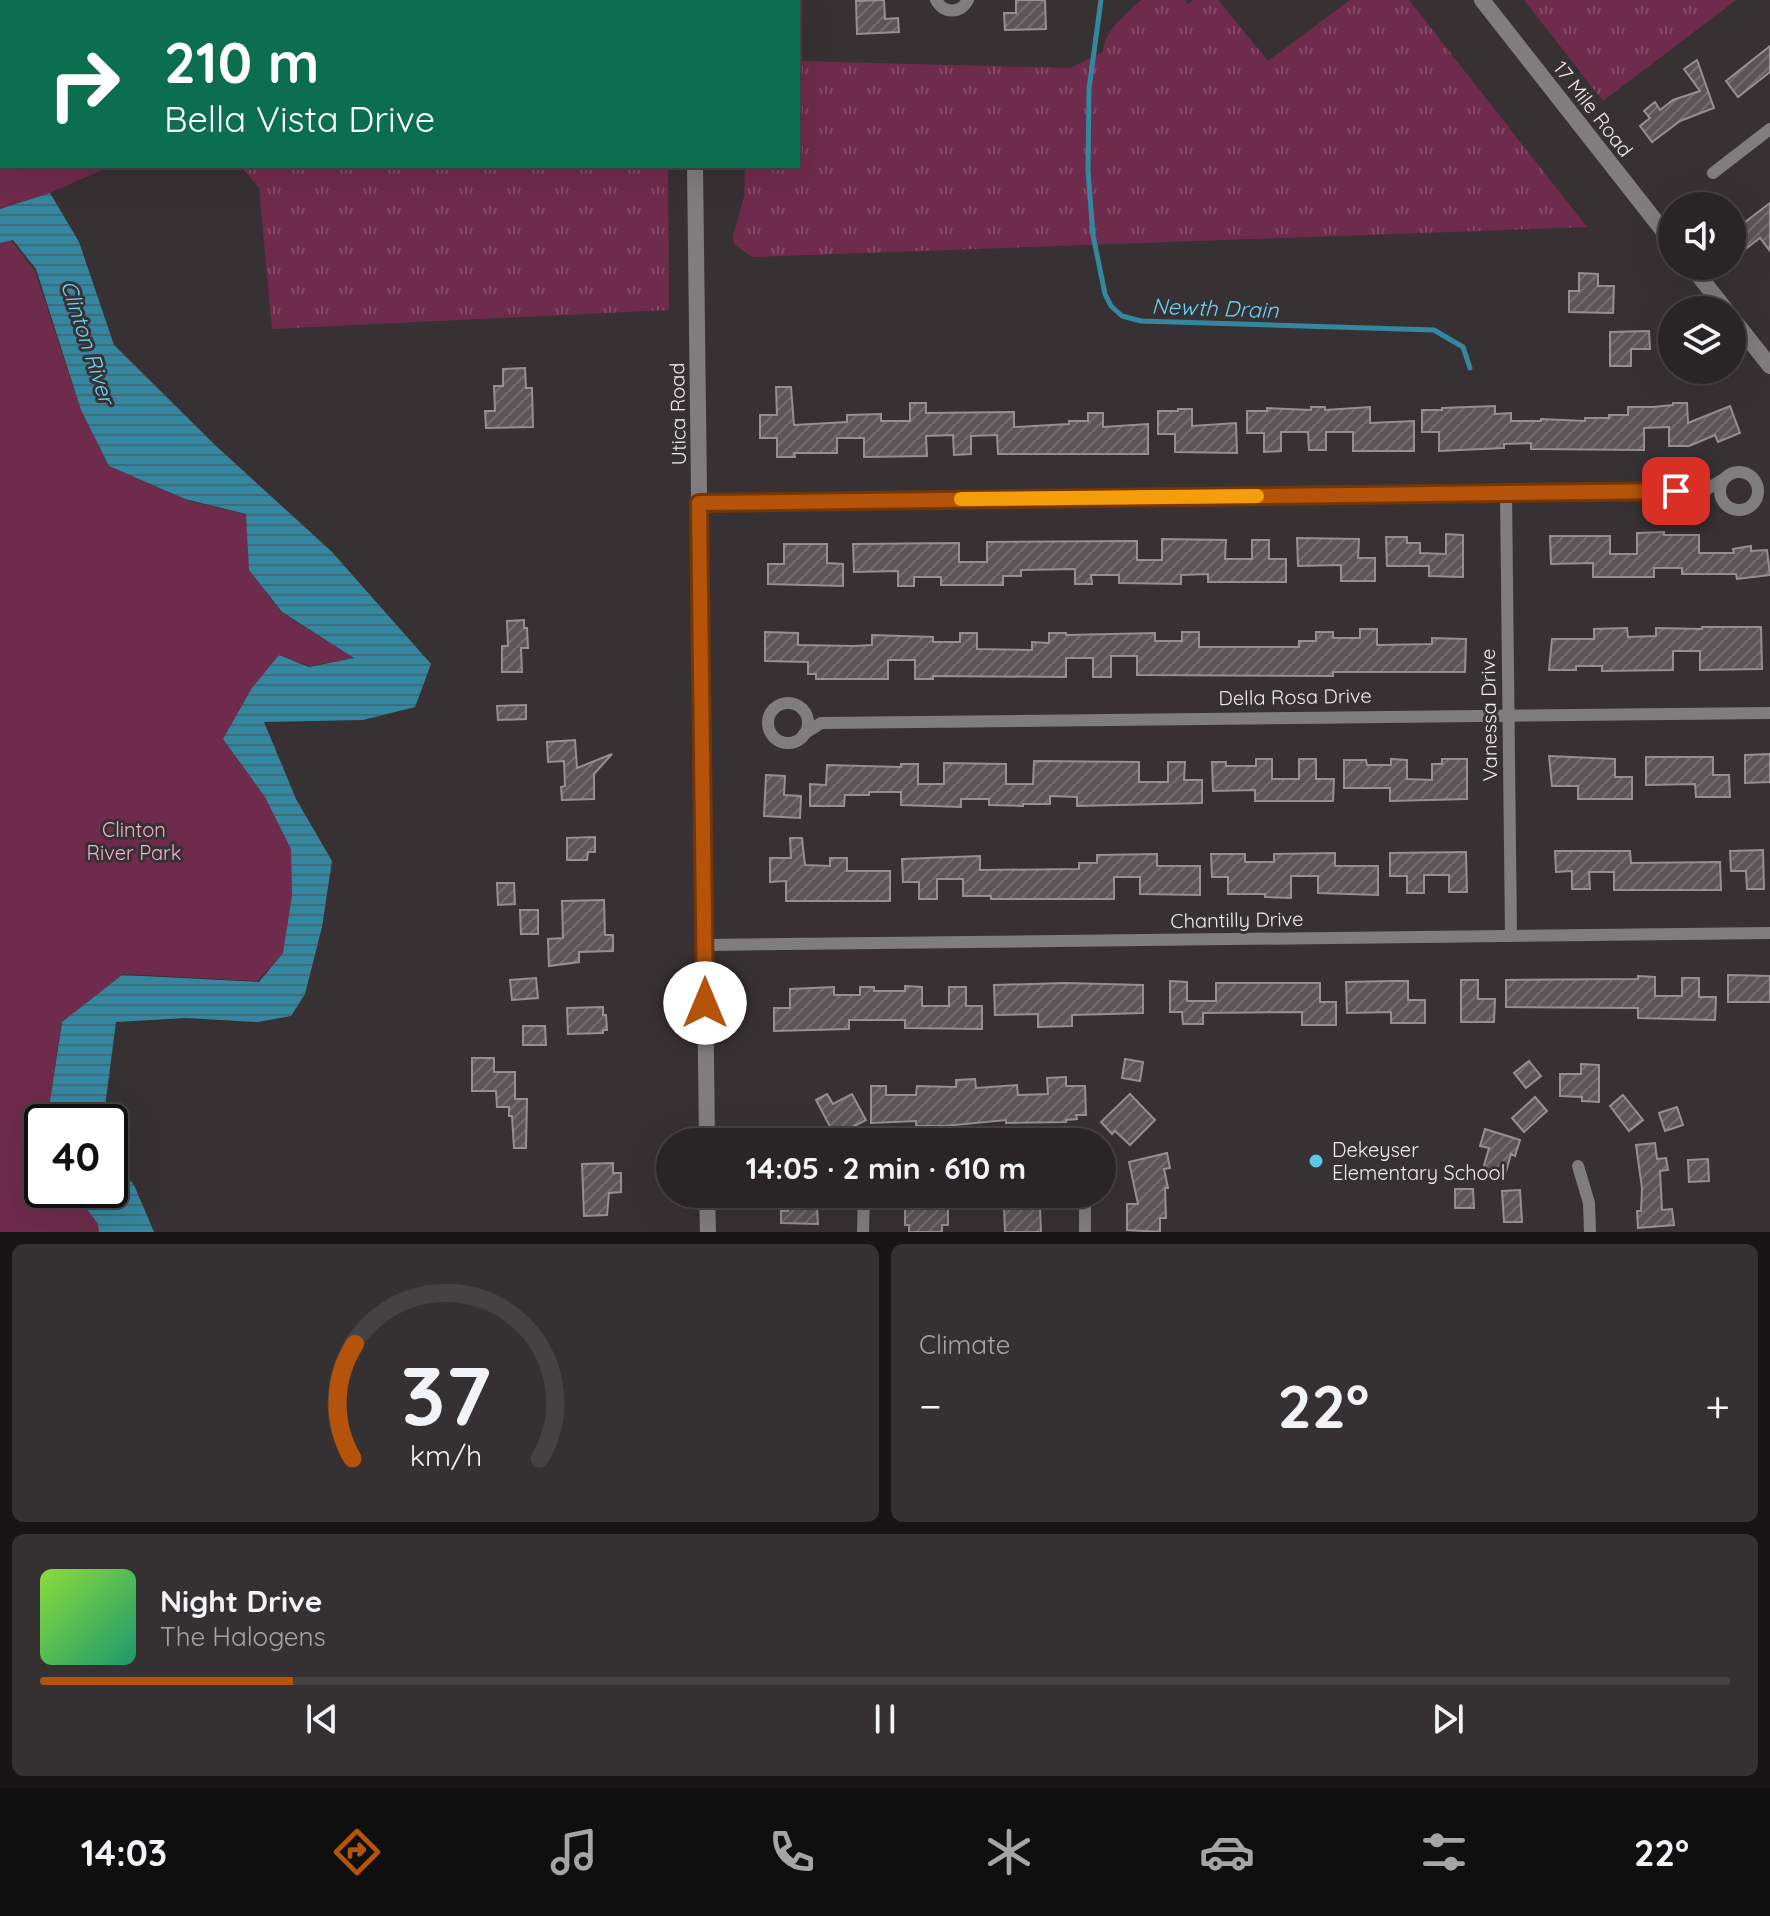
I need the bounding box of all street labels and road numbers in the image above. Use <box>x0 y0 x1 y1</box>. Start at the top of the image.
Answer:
street label: 17 Mile Road <box>1548 56 1639 162</box>
street label: Utica Road <box>664 362 691 466</box>
street label: Vanessa Drive <box>1475 648 1502 782</box>
street label: Della Rosa Drive <box>1218 683 1372 710</box>
street label: Chantilly Drive <box>1170 906 1304 933</box>

